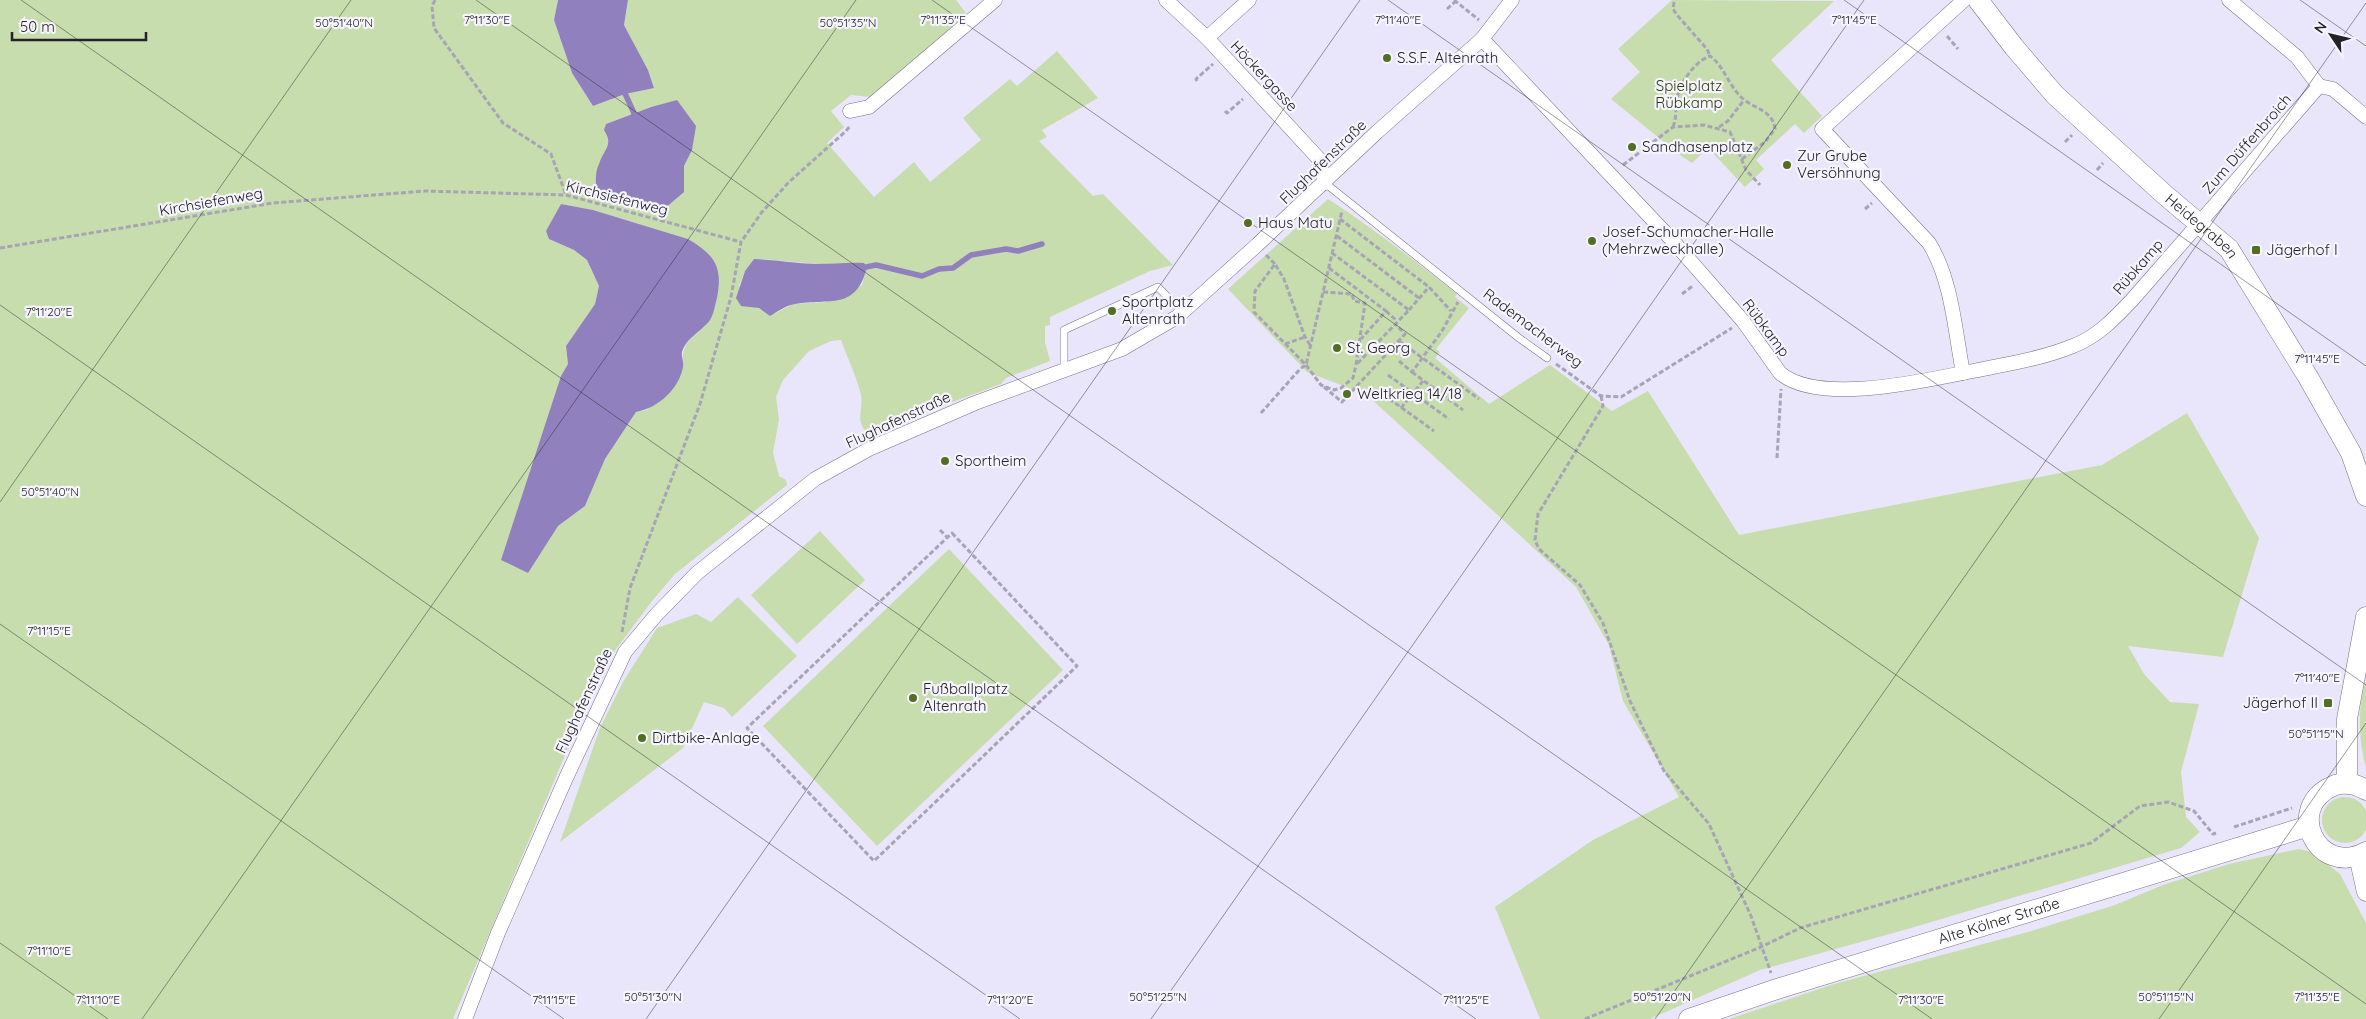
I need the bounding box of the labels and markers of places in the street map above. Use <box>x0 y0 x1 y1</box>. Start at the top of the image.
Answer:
place label: S.S.F. Altenrath <box>1397 48 1498 67</box>
marker: S.S.F. Altenrath <box>1381 52 1393 64</box>
place label: Sandhasenplatz <box>1642 137 1753 156</box>
marker: Sandhasenplatz <box>1626 141 1638 153</box>
place label: Zur Grube Versöhnung <box>1797 146 1881 182</box>
marker: Zur Grube Versöhnung <box>1781 159 1793 171</box>
place label: Haus Matu <box>1258 213 1333 232</box>
marker: Haus Matu <box>1242 217 1254 229</box>
place label: Josef-Schumacher-Halle (Mehrzweckhalle) <box>1602 222 1774 258</box>
marker: Josef-Schumacher-Halle (Mehrzweckhalle) <box>1586 235 1598 247</box>
place label: Jägerhof I <box>2266 240 2338 259</box>
marker: Jägerhof I <box>2250 244 2262 256</box>
place label: Sportplatz Altenrath <box>1122 292 1193 328</box>
marker: Sportplatz Altenrath <box>1106 305 1118 317</box>
place label: St. Georg <box>1347 338 1410 357</box>
marker: St. Georg <box>1331 342 1343 354</box>
place label: Weltkrieg 14/18 <box>1357 384 1462 403</box>
marker: Weltkrieg 14/18 <box>1341 388 1353 400</box>
place label: Sportheim <box>955 451 1026 470</box>
marker: Sportheim <box>939 455 951 467</box>
place label: Fußballplatz Altenrath <box>923 679 1008 715</box>
marker: Fußballplatz Altenrath <box>907 692 919 704</box>
place label: Jägerhof II <box>2242 693 2318 712</box>
marker: Jägerhof II <box>2322 697 2334 709</box>
place label: Dirtbike-Anlage <box>652 728 760 747</box>
marker: Dirtbike-Anlage <box>636 732 648 744</box>

